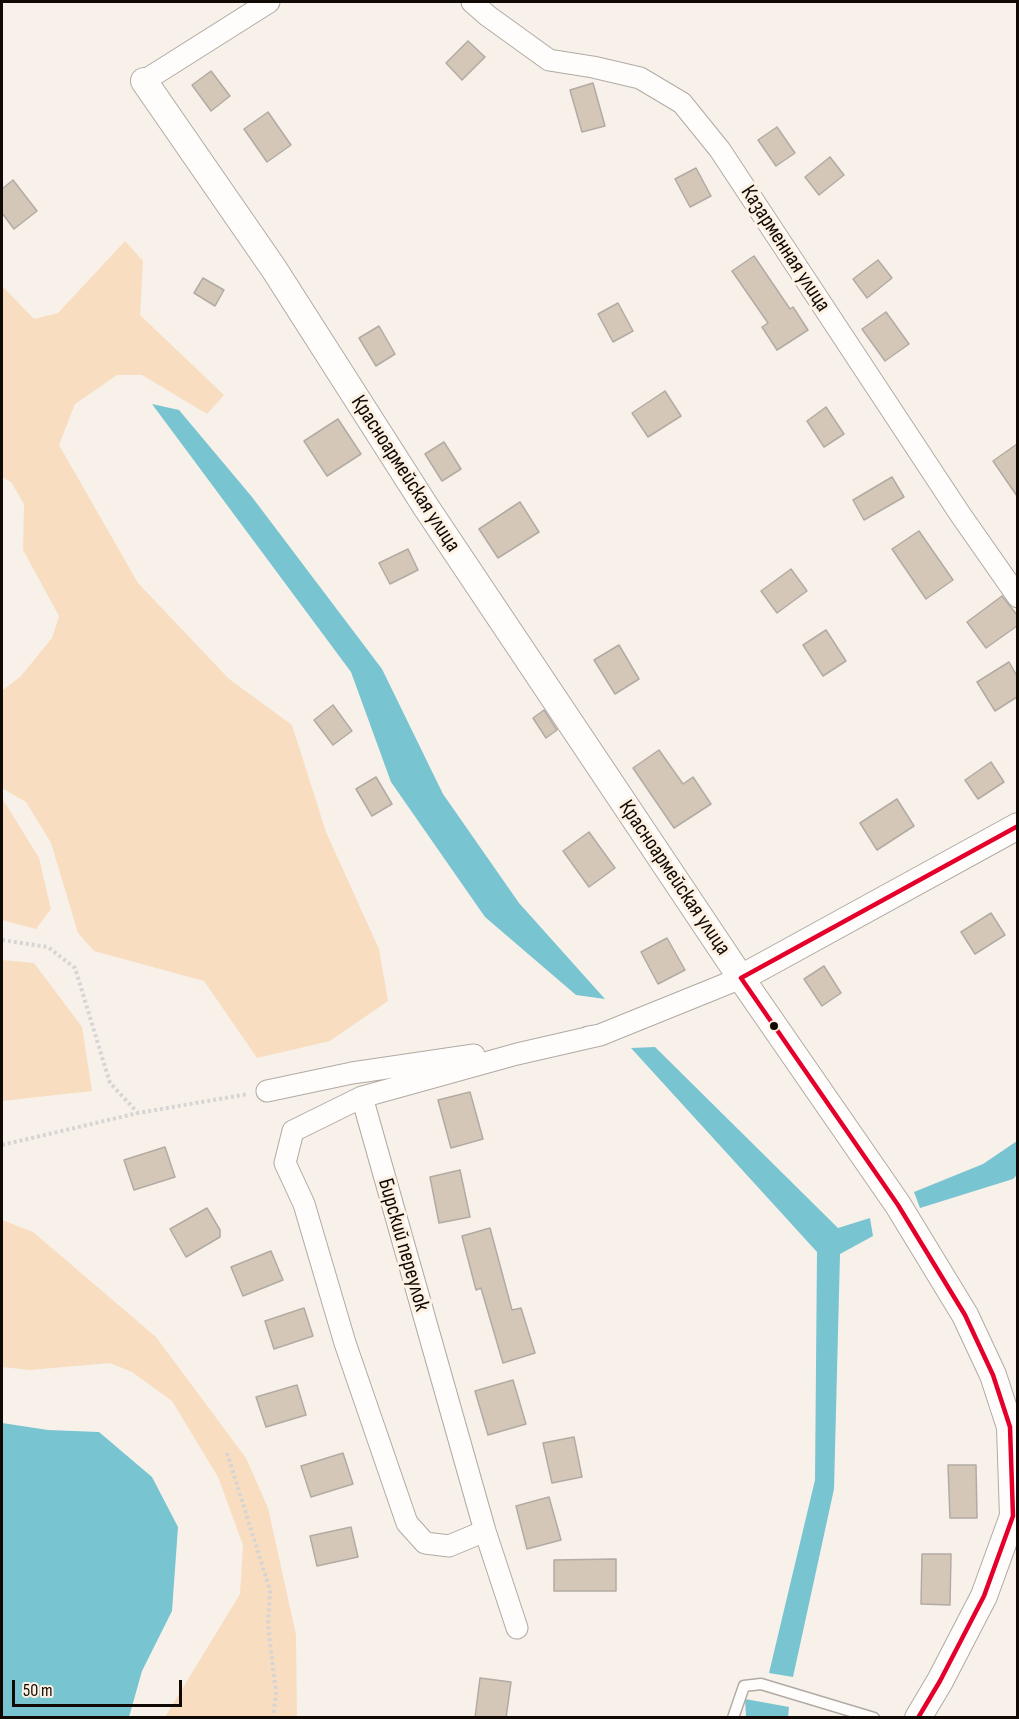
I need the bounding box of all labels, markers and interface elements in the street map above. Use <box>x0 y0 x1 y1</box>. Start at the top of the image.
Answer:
street label: Казарменная улица <box>734 181 836 317</box>
street label: Красноармейская улица <box>345 391 465 557</box>
street label: Красноармейская улица <box>612 795 736 961</box>
unlabelled marker <box>768 1020 780 1032</box>
street label: Бирский переулок <box>371 1176 435 1314</box>
scale bar <box>15 1668 184 1706</box>
text: 50 m <box>23 1680 53 1701</box>

